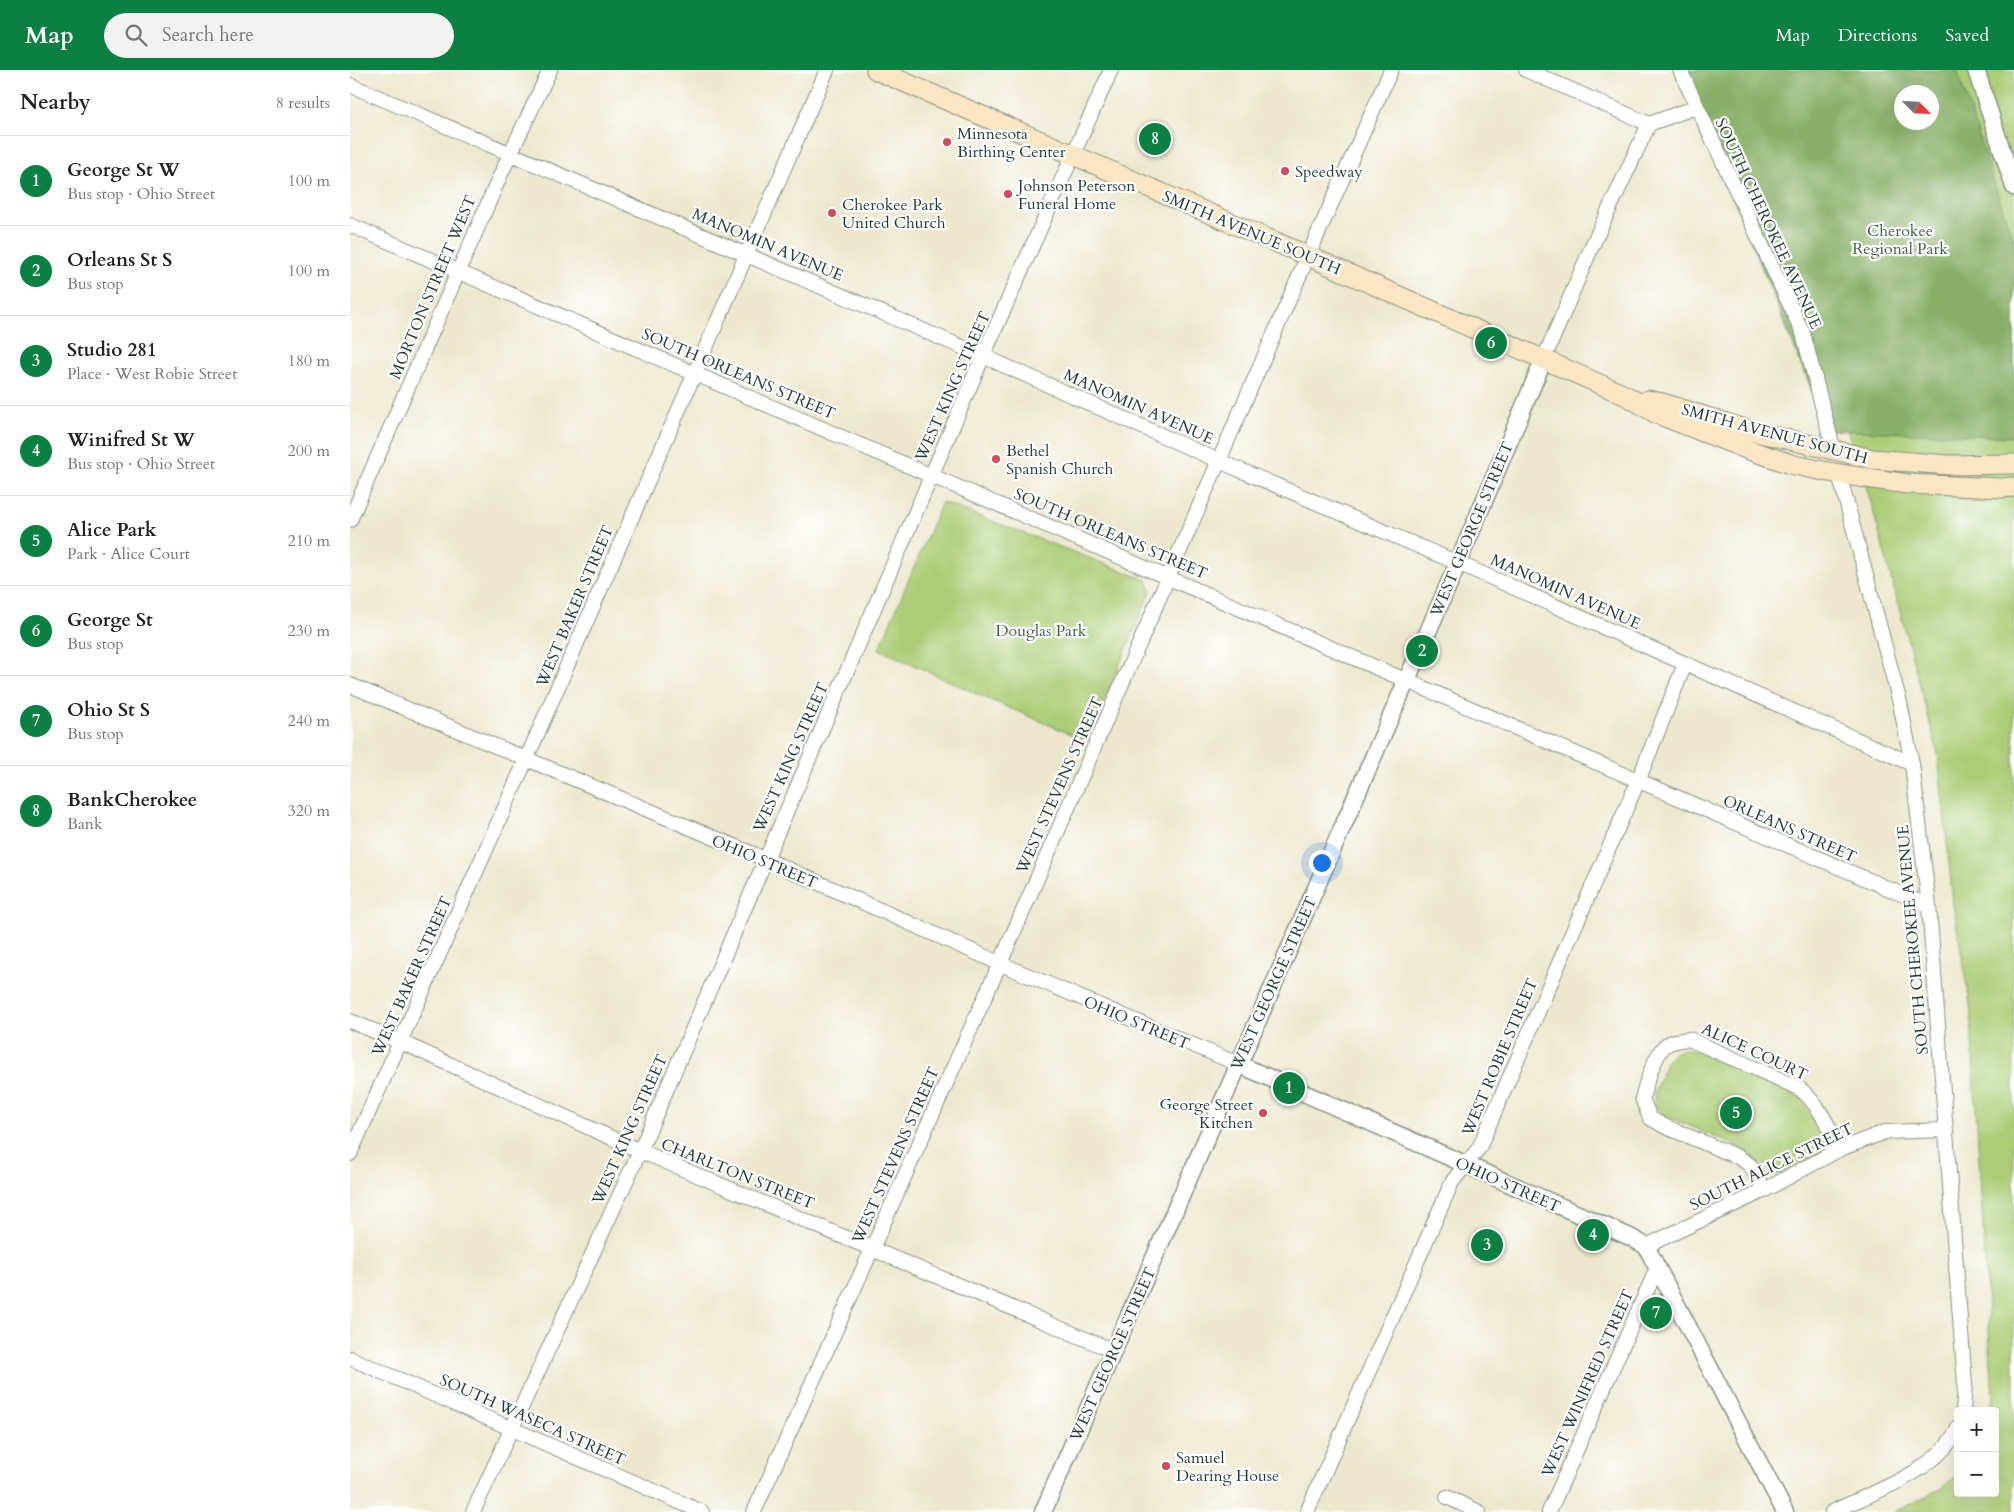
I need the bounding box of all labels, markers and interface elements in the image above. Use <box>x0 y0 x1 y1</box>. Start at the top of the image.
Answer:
search box <box>104 13 454 58</box>
text: Map <box>25 19 74 52</box>
icon: search <box>122 21 150 49</box>
text: Search here <box>162 22 254 48</box>
text: Map <box>1776 23 1810 48</box>
text: Directions <box>1838 23 1917 48</box>
text: Saved <box>1945 23 1989 48</box>
north arrow <box>1894 85 1939 130</box>
text: Nearby <box>20 88 91 117</box>
text: 8 results <box>276 92 330 114</box>
street label: SOUTH CHEROKEE AVENUE <box>1709 114 1827 333</box>
pin: 8 <box>1139 120 1171 158</box>
place label: Minnesota Birthing Center <box>957 123 1066 163</box>
marker: Minnesota Birthing Center <box>941 136 953 148</box>
text: George St W <box>67 157 180 183</box>
place label: Speedway <box>1295 161 1363 183</box>
marker: Speedway <box>1279 165 1291 177</box>
text: 1 <box>32 170 40 192</box>
text: 100 m <box>288 170 330 192</box>
place label: Johnson Peterson Funeral Home <box>1016 175 1135 215</box>
text: Bus stop · Ohio Street <box>67 183 215 205</box>
street label: SMITH AVENUE SOUTH <box>1159 185 1344 281</box>
marker: Johnson Peterson Funeral Home <box>1002 188 1014 200</box>
street label: MORTON STREET WEST <box>384 192 482 383</box>
place label: Cherokee Park United Church <box>842 194 946 234</box>
street label: MANOMIN AVENUE <box>689 203 847 287</box>
marker: Cherokee Park United Church <box>826 207 838 219</box>
park label: Cherokee Regional Park <box>1852 220 1948 260</box>
text: Orleans St S <box>67 247 172 273</box>
text: 2 <box>32 260 40 282</box>
text: 100 m <box>288 260 330 282</box>
text: Bus stop <box>67 273 124 295</box>
street label: WEST KING STREET <box>910 308 996 466</box>
street label: SOUTH ORLEANS STREET <box>638 323 839 425</box>
pin: 6 <box>1475 324 1507 362</box>
text: Studio 281 <box>67 337 157 363</box>
text: 3 <box>32 350 40 372</box>
text: 180 m <box>288 350 330 372</box>
text: Place · West Robie Street <box>67 363 237 385</box>
street label: MANOMIN AVENUE <box>1060 364 1217 450</box>
street label: SMITH AVENUE SOUTH <box>1679 399 1870 469</box>
text: Winifred St W <box>67 427 195 453</box>
street label: WEST GEORGE STREET <box>1425 438 1519 621</box>
text: 4 <box>32 440 40 462</box>
text: 200 m <box>288 440 330 462</box>
place label: Bethel Spanish Church <box>1006 440 1113 480</box>
text: Bus stop · Ohio Street <box>67 453 215 475</box>
marker: Bethel Spanish Church <box>990 453 1002 465</box>
street label: SOUTH ORLEANS STREET <box>1010 483 1211 585</box>
text: Alice Park <box>67 517 157 543</box>
street label: WEST BAKER STREET <box>531 522 619 691</box>
text: 5 <box>32 530 40 552</box>
text: 210 m <box>288 530 330 552</box>
text: Park · Alice Court <box>67 543 190 565</box>
street label: MANOMIN AVENUE <box>1487 549 1644 635</box>
text: George St <box>67 607 153 633</box>
text: 6 <box>32 620 40 642</box>
text: 230 m <box>288 620 330 642</box>
park label: Douglas Park <box>996 620 1087 642</box>
pin: 2 <box>1406 632 1438 670</box>
text: Bus stop <box>67 633 124 655</box>
street label: WEST KING STREET <box>748 679 834 837</box>
street label: WEST STEVENS STREET <box>1011 693 1109 878</box>
text: Ohio St S <box>67 697 150 723</box>
text: 7 <box>32 710 40 732</box>
text: 240 m <box>288 710 330 732</box>
text: Bus stop <box>67 723 124 745</box>
text: BankCherokee <box>67 787 197 813</box>
street label: ORLEANS STREET <box>1719 790 1860 868</box>
text: 8 <box>32 800 40 822</box>
text: 320 m <box>288 800 330 822</box>
text: Bank <box>67 813 102 835</box>
street label: SOUTH CHEROKEE AVENUE <box>1892 824 1934 1056</box>
street label: OHIO STREET <box>708 830 821 894</box>
your location <box>1309 850 1335 876</box>
street label: WEST BAKER STREET <box>366 893 457 1061</box>
street label: WEST GEORGE STREET <box>1225 893 1322 1075</box>
street label: WEST ROBIE STREET <box>1456 975 1543 1141</box>
street label: OHIO STREET <box>1080 991 1193 1055</box>
street label: ALICE COURT <box>1698 1018 1812 1086</box>
street label: WEST KING STREET <box>587 1051 673 1209</box>
street label: WEST STEVENS STREET <box>847 1063 945 1248</box>
pin: 1 <box>1273 1069 1305 1107</box>
place label: George Street Kitchen <box>1160 1094 1253 1134</box>
pin: 5 <box>1720 1094 1752 1132</box>
marker: George Street Kitchen <box>1257 1107 1269 1119</box>
street label: SOUTH ALICE STREET <box>1686 1118 1857 1216</box>
street label: CHARLTON STREET <box>658 1133 818 1215</box>
street label: OHIO STREET <box>1451 1152 1564 1218</box>
pin: 4 <box>1577 1216 1609 1254</box>
pin: 3 <box>1471 1226 1503 1264</box>
street label: WEST GEORGE STREET <box>1064 1264 1161 1446</box>
street label: WEST WINIFRED STREET <box>1536 1286 1639 1482</box>
pin: 7 <box>1640 1294 1672 1332</box>
street label: SOUTH WASECA STREET <box>436 1369 629 1471</box>
map controls <box>1954 1407 1999 1497</box>
button: + <box>1954 1407 1999 1452</box>
place label: Samuel Dearing House <box>1176 1447 1279 1487</box>
button: − <box>1954 1452 1999 1497</box>
marker: Samuel Dearing House <box>1160 1460 1172 1472</box>

